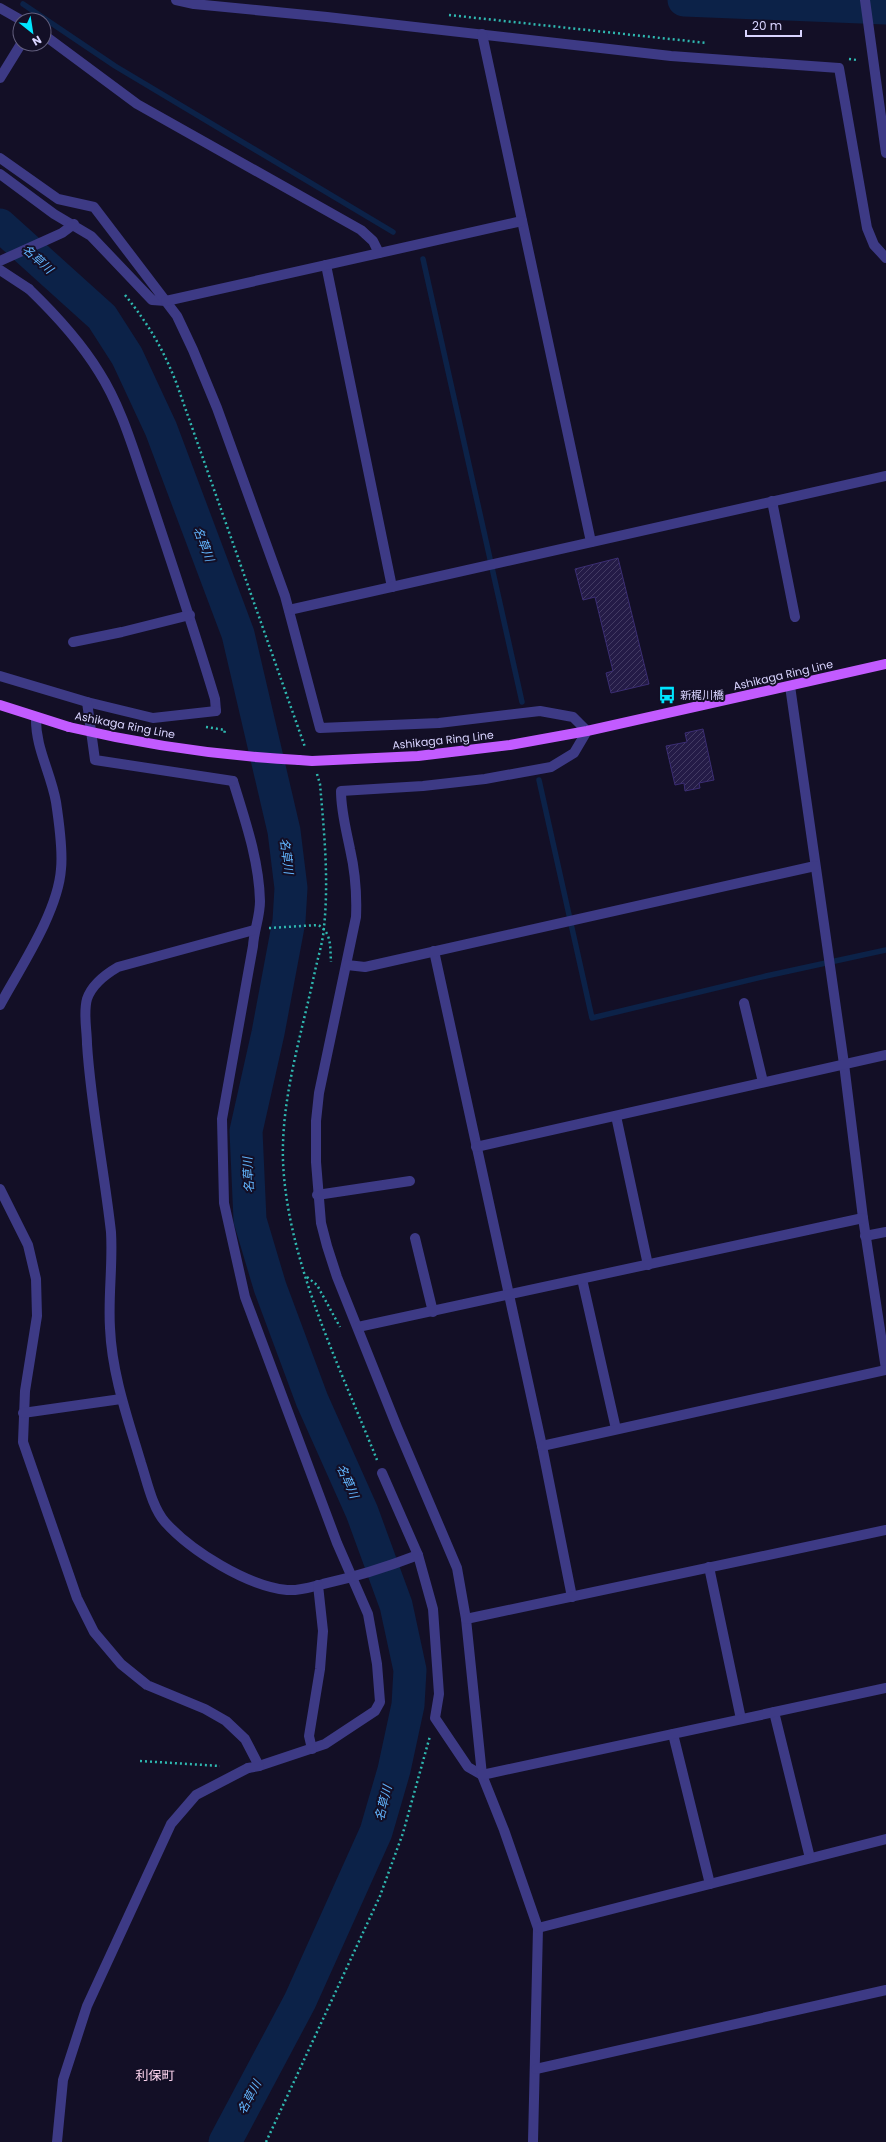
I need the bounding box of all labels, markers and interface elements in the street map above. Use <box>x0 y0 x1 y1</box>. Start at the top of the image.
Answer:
north arrow <box>12 12 52 52</box>
scale bar <box>746 12 801 38</box>
text: 20 m <box>752 17 782 34</box>
text: N <box>29 32 45 50</box>
water label: 名草川 <box>19 241 59 279</box>
water label: 名草川 <box>190 524 219 566</box>
street label: Ashikaga Ring Line <box>732 656 835 694</box>
bus stop icon: 新梶川橋 <box>657 685 677 705</box>
place label: 新梶川橋 <box>680 687 724 703</box>
street label: Ashikaga Ring Line <box>73 707 177 743</box>
street label: Ashikaga Ring Line <box>391 727 495 753</box>
water label: 名草川 <box>276 837 298 877</box>
water label: 名草川 <box>238 1155 257 1193</box>
water label: 名草川 <box>333 1461 364 1503</box>
water label: 名草川 <box>370 1782 396 1823</box>
district label: 利保町 <box>135 2066 175 2085</box>
water label: 名草川 <box>233 2075 266 2117</box>

